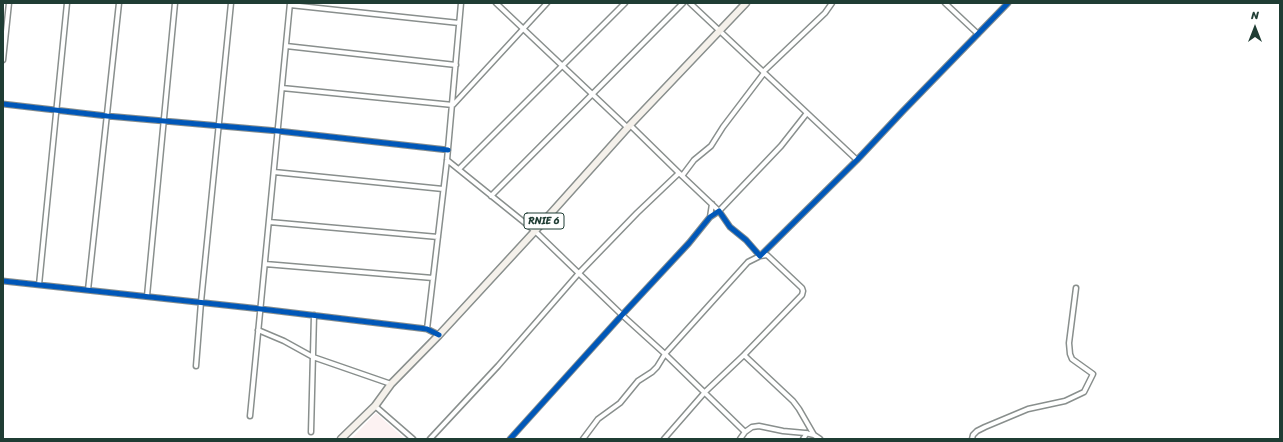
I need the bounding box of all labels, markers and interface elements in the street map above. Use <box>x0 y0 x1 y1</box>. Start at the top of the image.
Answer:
text: N <box>1251 6 1259 25</box>
north arrow <box>1235 8 1275 48</box>
road number: RNIE 6 <box>524 213 564 229</box>

